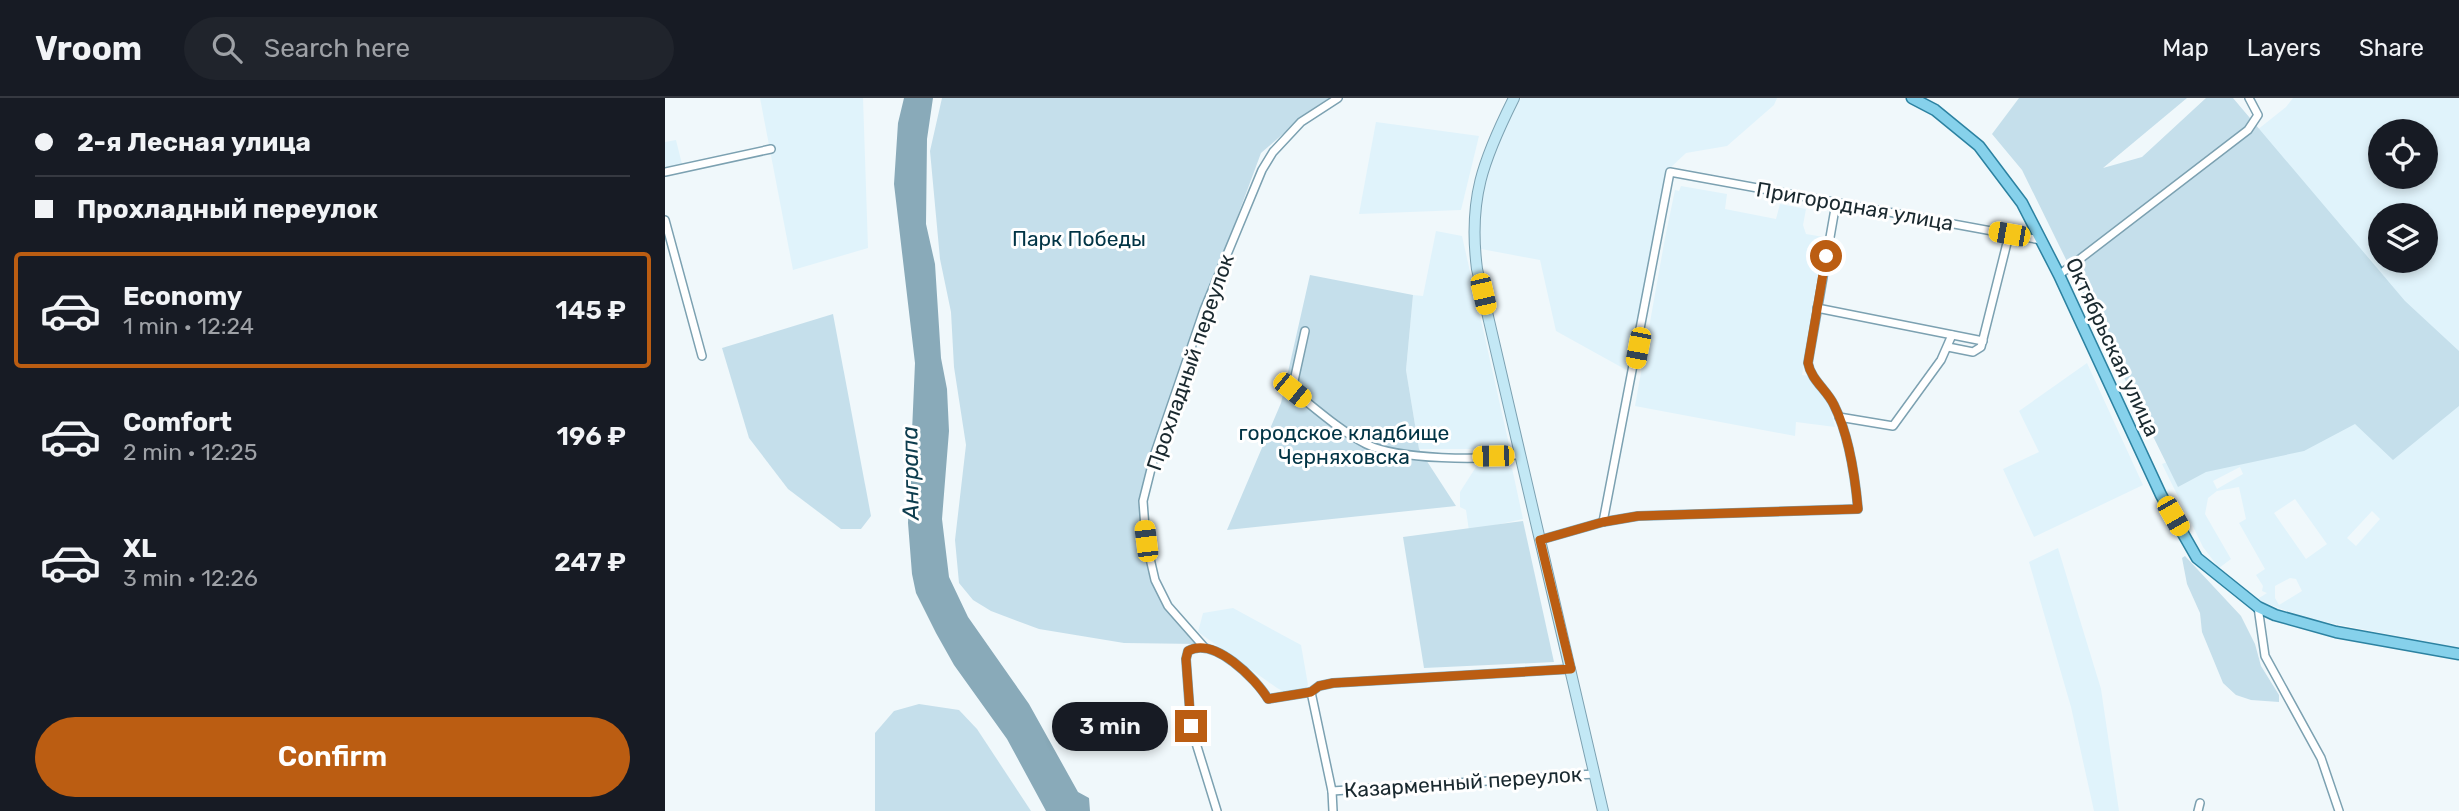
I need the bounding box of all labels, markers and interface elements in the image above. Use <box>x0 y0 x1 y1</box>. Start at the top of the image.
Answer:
search box <box>184 17 674 80</box>
text: Vroom <box>35 29 142 68</box>
icon: search <box>208 29 246 67</box>
text: Search here <box>264 33 410 64</box>
text: Map <box>2162 34 2209 62</box>
text: Layers <box>2247 34 2321 62</box>
text: Share <box>2359 34 2424 62</box>
map controls <box>2368 119 2438 273</box>
button: locate <box>2368 119 2438 189</box>
text: 2-я Лесная улица <box>77 127 311 158</box>
street label: Пригородная улица <box>1754 176 1956 236</box>
text: Прохладный переулок <box>77 194 378 225</box>
button: layers <box>2368 203 2438 273</box>
car <box>1987 220 2032 248</box>
park label: Парк Победы <box>1012 226 1146 251</box>
route start <box>1810 240 1842 272</box>
street label: Прохладный переулок <box>1141 250 1239 474</box>
street label: Октябрьская улица <box>2061 254 2165 440</box>
car <box>1469 271 1498 317</box>
icon: car <box>39 279 102 342</box>
text: Economy <box>123 281 242 312</box>
text: 145 ₽ <box>556 295 626 326</box>
text: 1 min · 12:24 <box>123 312 254 340</box>
car <box>1624 325 1653 371</box>
car <box>1270 369 1315 411</box>
icon: car <box>39 405 102 468</box>
text: Comfort <box>123 407 232 438</box>
park label: городское кладбище Черняховска <box>1239 420 1449 469</box>
text: 196 ₽ <box>557 421 626 452</box>
water label: Анграпа <box>895 426 925 521</box>
text: 2 min · 12:25 <box>123 438 257 466</box>
car <box>1472 445 1515 467</box>
car <box>2154 493 2193 539</box>
car <box>1134 519 1159 563</box>
icon: car <box>39 531 102 594</box>
text: XL <box>123 533 156 564</box>
text: 247 ₽ <box>554 547 626 578</box>
text: 3 min · 12:26 <box>123 564 258 592</box>
callout: 3 min <box>1051 702 1167 750</box>
route end <box>1175 710 1207 742</box>
text: 3 min <box>1079 712 1141 740</box>
button: Confirm <box>35 717 630 797</box>
street label: Казарменный переулок <box>1343 761 1583 803</box>

